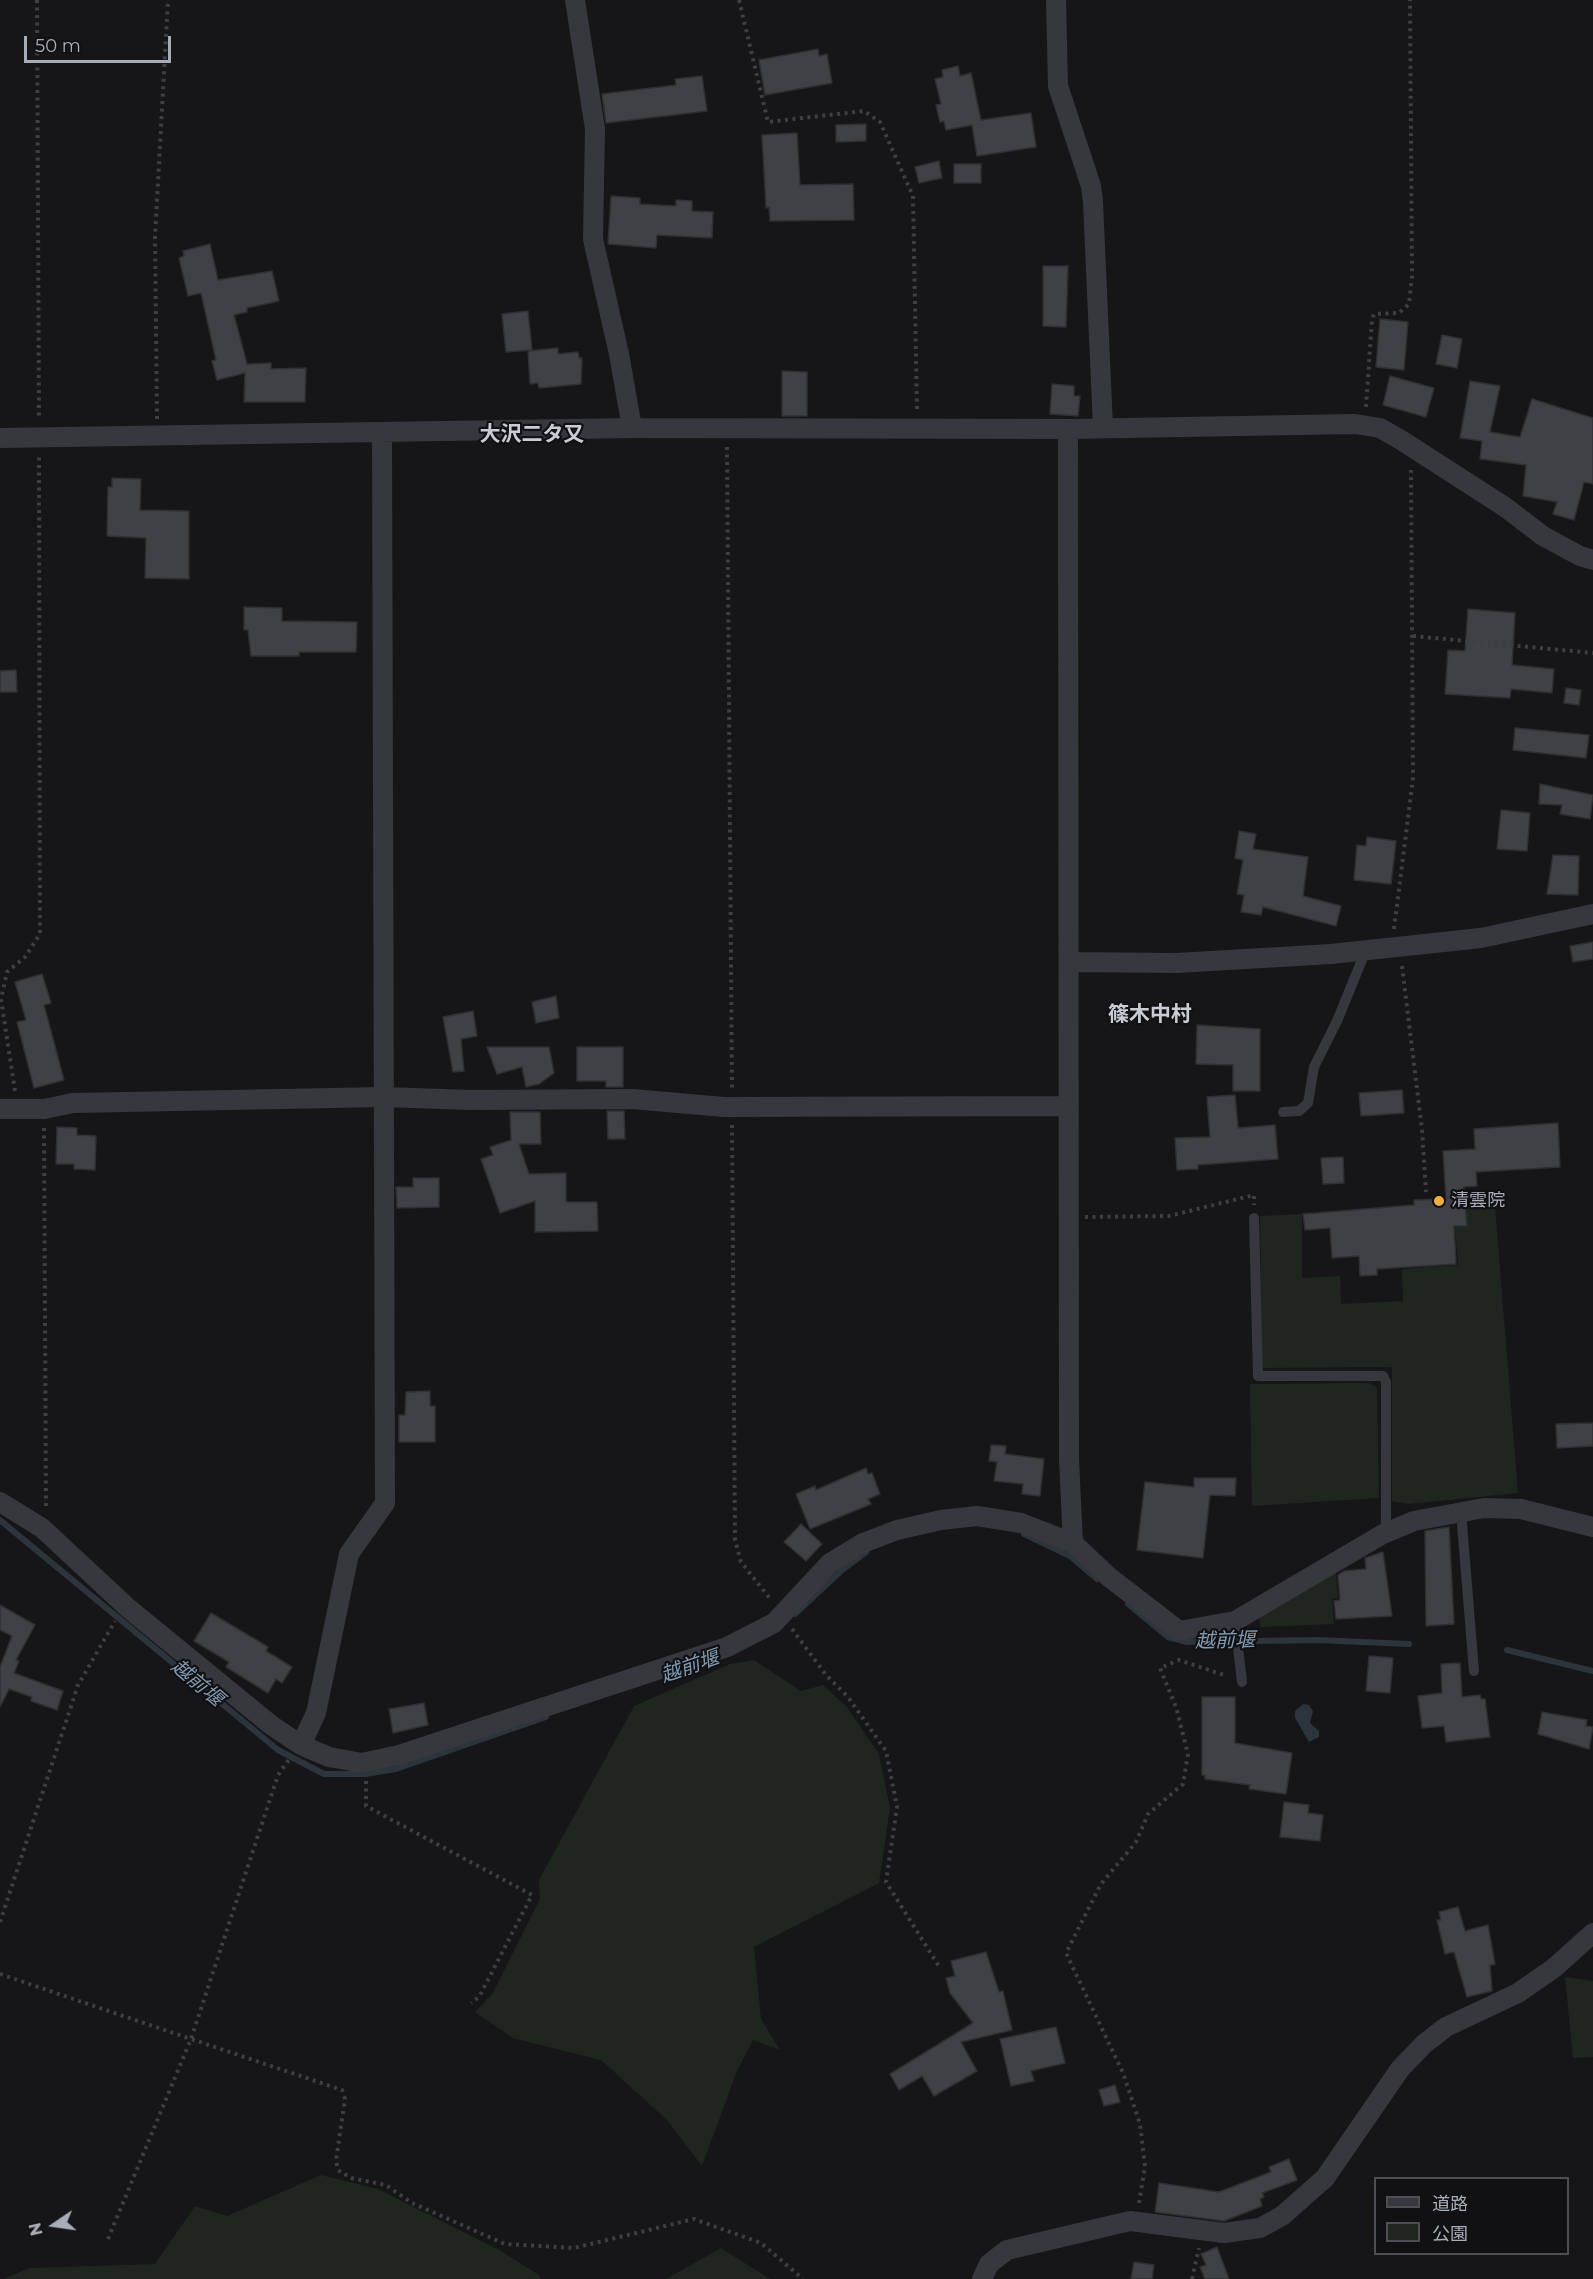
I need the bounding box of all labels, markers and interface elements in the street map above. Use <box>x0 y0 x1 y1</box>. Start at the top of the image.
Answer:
scale bar <box>27 24 174 62</box>
text: 50 m <box>35 35 81 57</box>
district label: 大沢二タ又 <box>480 422 584 448</box>
district label: 篠木中村 <box>1108 1002 1192 1028</box>
place label: 清雲院 <box>1451 1190 1505 1212</box>
marker: 清雲院 <box>1432 1194 1446 1208</box>
water label: 越前堰 <box>1195 1628 1255 1654</box>
water label: 越前堰 <box>658 1646 722 1688</box>
water label: 越前堰 <box>166 1655 228 1711</box>
legend <box>1374 2177 1569 2255</box>
text: 道路 <box>1432 2193 1468 2215</box>
north arrow <box>24 2195 84 2255</box>
text: N <box>25 2221 47 2238</box>
text: 公園 <box>1432 2223 1468 2245</box>

